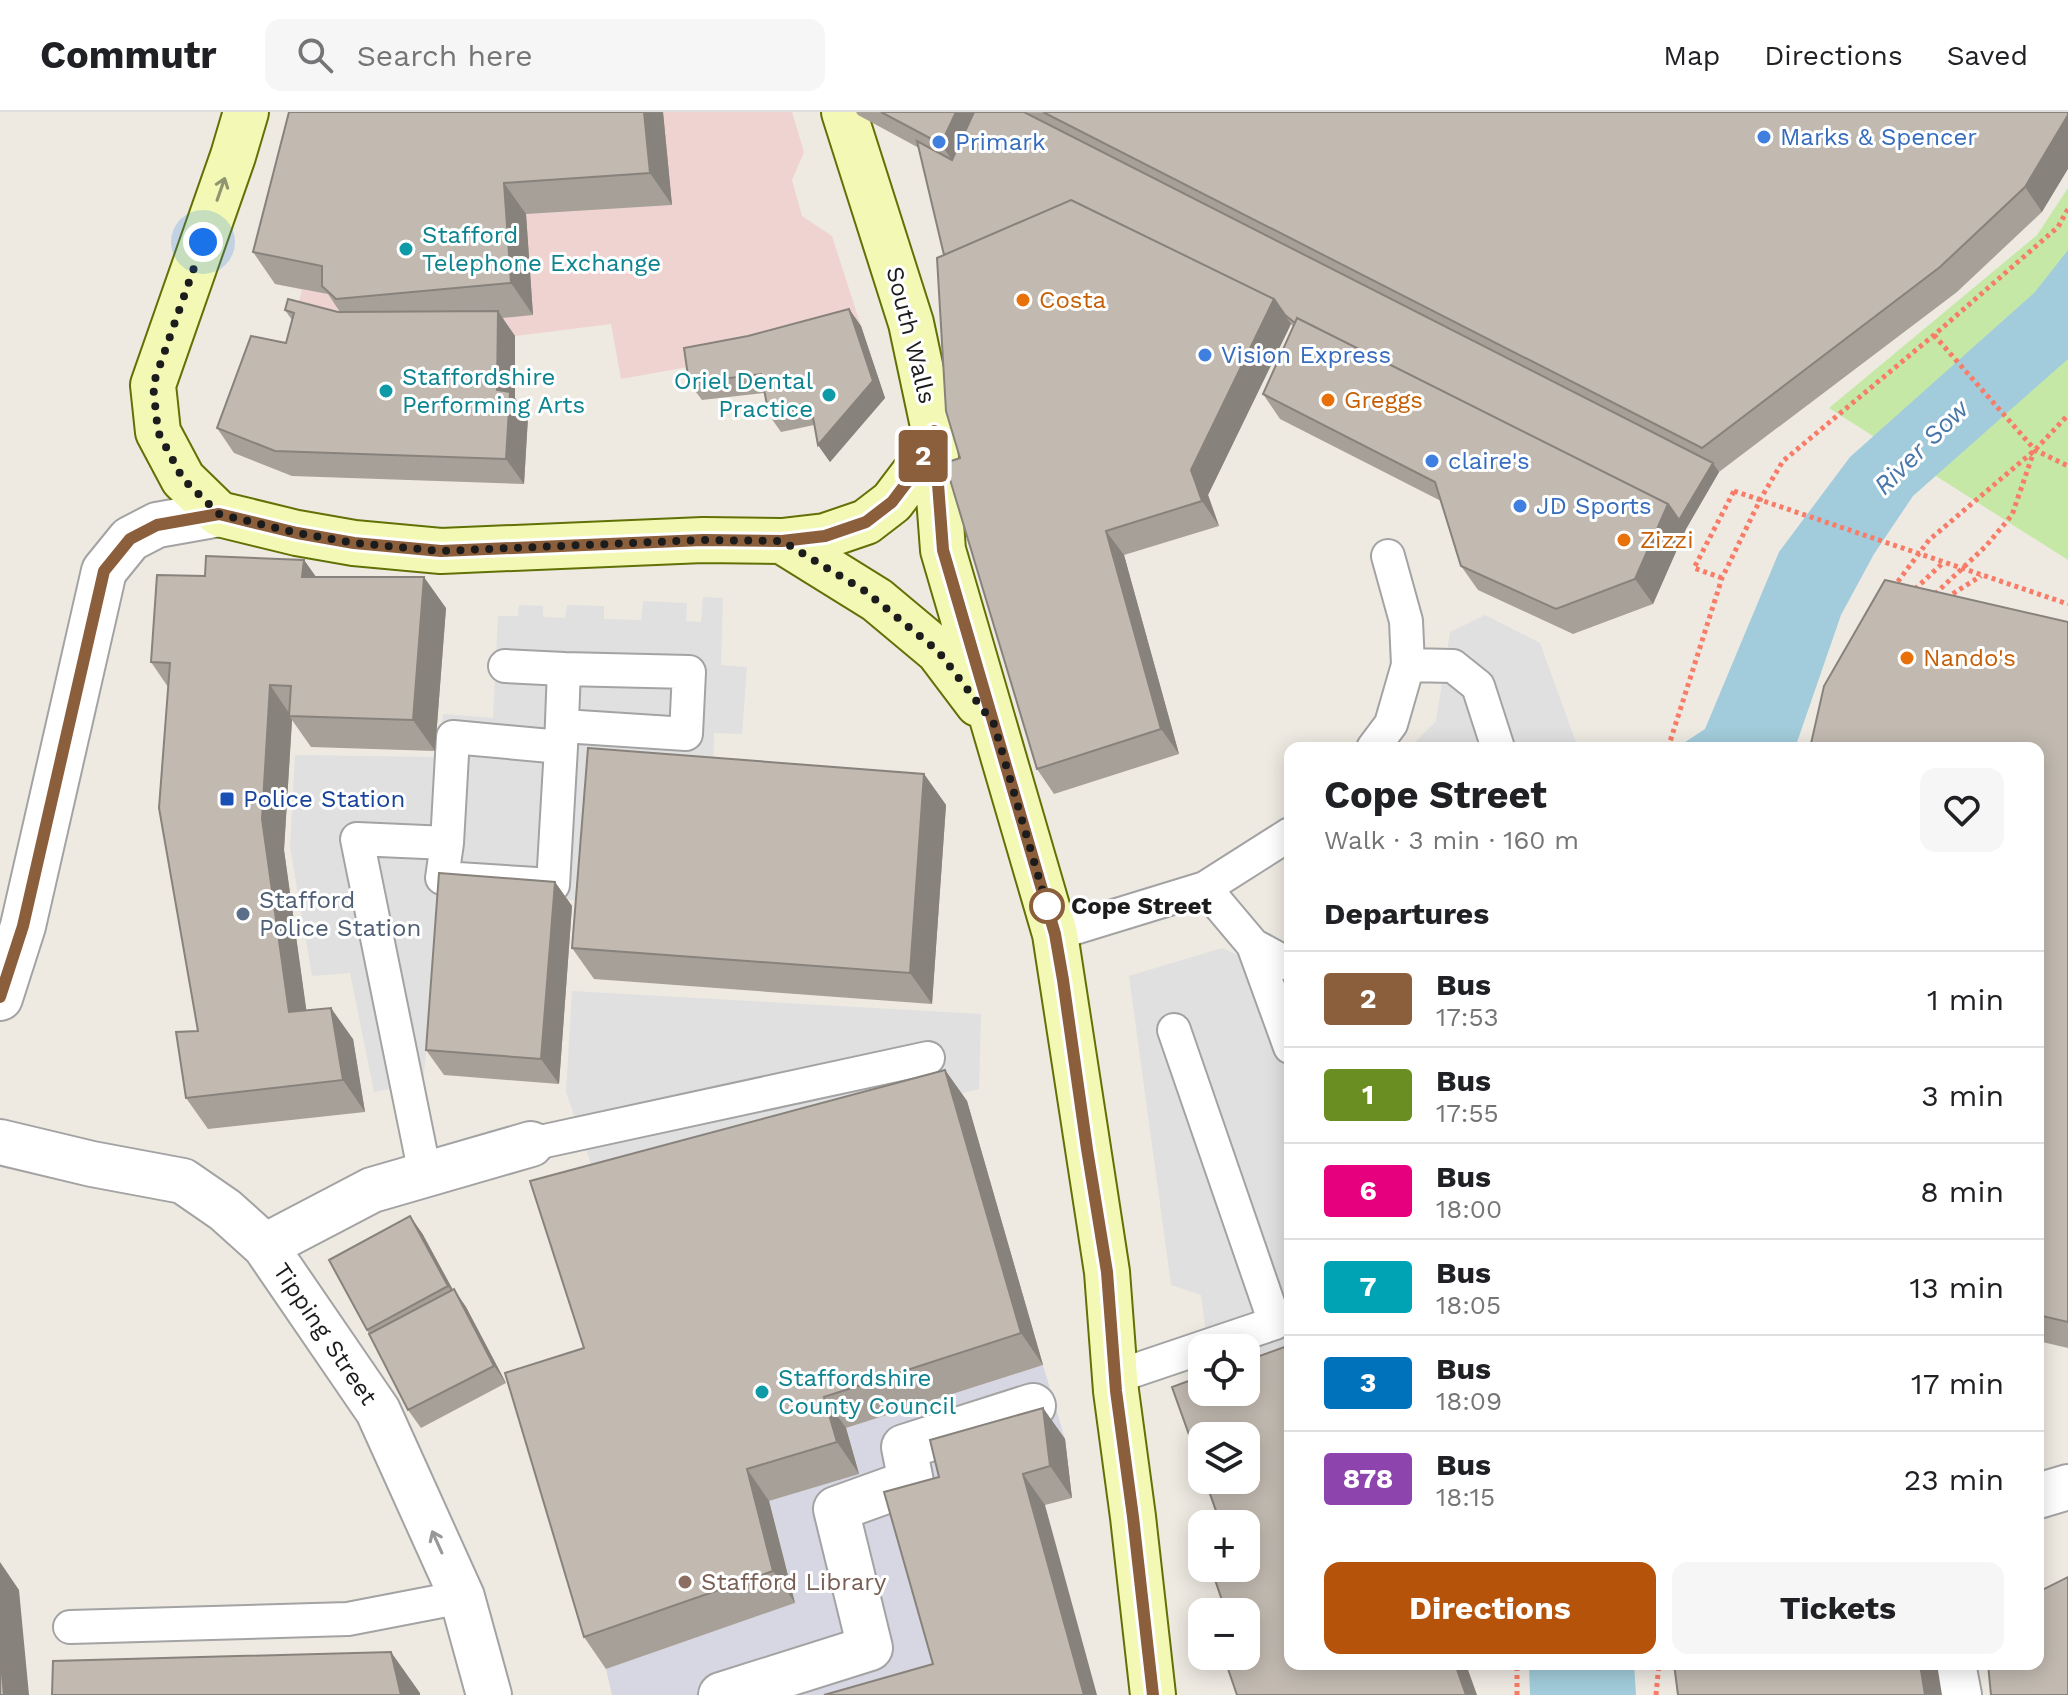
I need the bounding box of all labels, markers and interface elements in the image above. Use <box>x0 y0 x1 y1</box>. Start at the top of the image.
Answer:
search box <box>265 19 825 91</box>
text: Commutr <box>40 33 217 77</box>
icon: search <box>293 33 337 77</box>
text: Search here <box>357 38 532 73</box>
text: Map <box>1663 39 1720 72</box>
text: Directions <box>1764 39 1903 72</box>
text: Saved <box>1947 39 2028 72</box>
place label: Marks & Spencer <box>1780 123 1977 151</box>
place label: Primark <box>955 128 1046 156</box>
marker: Marks & Spencer <box>1755 128 1773 146</box>
marker: Primark <box>930 133 948 151</box>
one-way arrow <box>215 177 230 202</box>
place label: Stafford Telephone Exchange <box>422 221 661 277</box>
your location <box>183 222 223 262</box>
marker: Stafford Telephone Exchange <box>397 240 415 258</box>
street label: South Walls <box>880 264 942 406</box>
place label: Costa <box>1039 286 1106 314</box>
marker: Costa <box>1014 291 1032 309</box>
place label: Vision Express <box>1221 341 1391 369</box>
marker: Vision Express <box>1196 346 1214 364</box>
place label: Staffordshire Performing Arts <box>402 363 585 419</box>
place label: Oriel Dental Practice <box>674 367 814 423</box>
marker: Staffordshire Performing Arts <box>377 382 395 400</box>
marker: Oriel Dental Practice <box>820 386 838 404</box>
place label: Greggs <box>1344 386 1423 414</box>
marker: Greggs <box>1319 391 1337 409</box>
water label: River Sow <box>1867 393 1975 501</box>
line badge: 2 <box>897 430 949 482</box>
text: 2 <box>915 439 931 472</box>
place label: claire's <box>1448 447 1530 475</box>
marker: claire's <box>1423 452 1441 470</box>
place label: JD Sports <box>1536 492 1652 520</box>
marker: JD Sports <box>1511 497 1529 515</box>
place label: Zizzi <box>1640 526 1694 554</box>
marker: Zizzi <box>1615 531 1633 549</box>
place label: Nando's <box>1923 644 2016 672</box>
marker: Nando's <box>1898 649 1916 667</box>
button: heart <box>1920 768 2004 852</box>
text: Cope Street <box>1324 773 1547 817</box>
place label: Police Station <box>243 785 405 813</box>
marker: Police Station <box>218 790 236 808</box>
text: Walk · 3 min · 160 m <box>1324 825 1579 855</box>
place label: Stafford Police Station <box>259 886 421 942</box>
marker: Cope Street <box>1030 889 1064 923</box>
place label: Cope Street <box>1071 892 1212 920</box>
text: Departures <box>1324 896 1489 931</box>
marker: Stafford Police Station <box>234 905 252 923</box>
text: Bus <box>1436 967 1491 1002</box>
text: 2 <box>1360 982 1376 1015</box>
text: 1 min <box>1927 982 2004 1017</box>
text: 17:53 <box>1436 1002 1499 1032</box>
text: Bus <box>1436 1063 1491 1098</box>
text: 1 <box>1362 1078 1374 1111</box>
text: 3 min <box>1921 1078 2004 1113</box>
text: 17:55 <box>1436 1098 1499 1128</box>
text: Bus <box>1436 1159 1491 1194</box>
text: 6 <box>1359 1174 1377 1207</box>
text: 8 min <box>1920 1174 2004 1209</box>
text: 18:00 <box>1436 1194 1502 1224</box>
text: Bus <box>1436 1255 1491 1290</box>
street label: Tipping Street <box>267 1258 383 1410</box>
text: 7 <box>1359 1270 1377 1303</box>
text: 13 min <box>1909 1270 2004 1305</box>
text: 18:05 <box>1436 1290 1501 1320</box>
map controls <box>1188 1334 1260 1670</box>
button: locate <box>1188 1334 1260 1406</box>
text: Bus <box>1436 1351 1491 1386</box>
place label: Staffordshire County Council <box>778 1364 957 1420</box>
text: 3 <box>1360 1366 1376 1399</box>
text: 17 min <box>1911 1366 2004 1401</box>
marker: Staffordshire County Council <box>753 1383 771 1401</box>
text: 18:09 <box>1436 1386 1502 1416</box>
button: layers <box>1188 1422 1260 1494</box>
text: Bus <box>1436 1447 1491 1482</box>
text: 878 <box>1343 1462 1393 1495</box>
text: 23 min <box>1904 1462 2004 1497</box>
text: 18:15 <box>1436 1482 1495 1512</box>
button: + <box>1188 1510 1260 1582</box>
one-way arrow <box>429 1530 444 1555</box>
button: Directions <box>1324 1562 1656 1654</box>
button: Tickets <box>1672 1562 2004 1654</box>
place label: Stafford Library <box>701 1568 887 1596</box>
marker: Stafford Library <box>676 1573 694 1591</box>
button: − <box>1188 1598 1260 1670</box>

